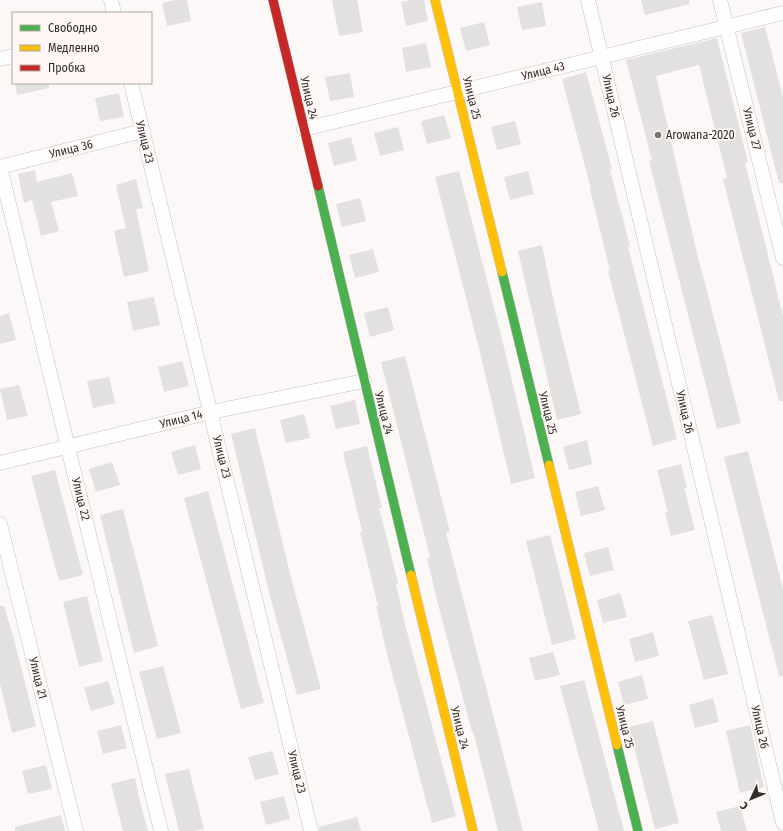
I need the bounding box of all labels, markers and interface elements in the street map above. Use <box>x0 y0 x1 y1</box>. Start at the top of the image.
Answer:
legend <box>12 12 152 84</box>
text: Свободно <box>48 21 97 35</box>
text: Медленно <box>48 41 100 55</box>
street label: Улица 43 <box>519 59 566 83</box>
text: Пробка <box>48 61 86 75</box>
street label: Улица 26 <box>599 72 623 119</box>
street label: Улица 24 <box>297 74 321 121</box>
street label: Улица 25 <box>460 74 484 121</box>
street label: Улица 27 <box>740 105 764 152</box>
street label: Улица 23 <box>133 118 157 165</box>
place label: Arowana-2020 <box>666 128 735 142</box>
marker: Arowana-2020 <box>653 130 663 140</box>
street label: Улица 36 <box>47 137 94 161</box>
street label: Улица 26 <box>673 388 697 435</box>
street label: Улица 24 <box>372 389 396 436</box>
street label: Улица 25 <box>536 389 560 436</box>
street label: Улица 14 <box>157 407 204 431</box>
street label: Улица 23 <box>210 433 234 480</box>
street label: Улица 22 <box>69 475 93 522</box>
street label: Улица 21 <box>26 655 50 700</box>
street label: Улица 25 <box>613 703 637 750</box>
street label: Улица 26 <box>748 703 772 750</box>
street label: Улица 24 <box>448 704 472 751</box>
street label: Улица 23 <box>285 748 309 795</box>
north arrow <box>731 779 771 819</box>
text: С <box>737 799 751 812</box>

